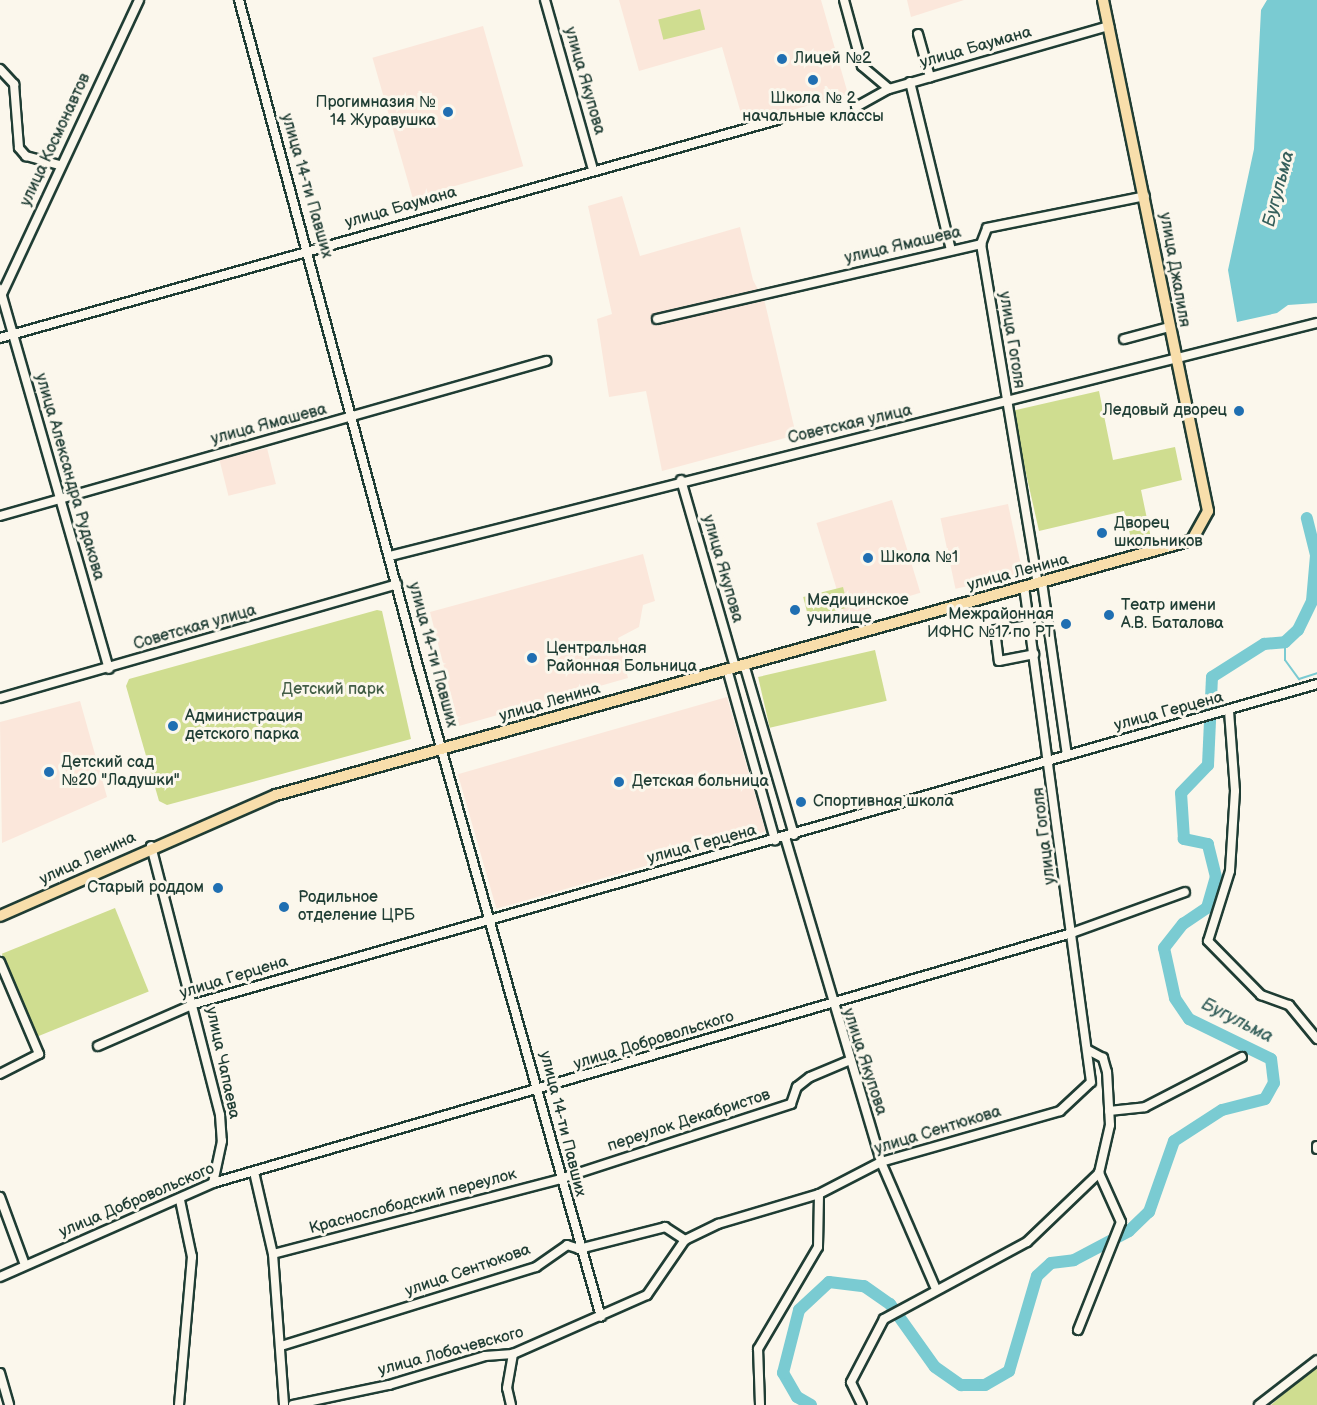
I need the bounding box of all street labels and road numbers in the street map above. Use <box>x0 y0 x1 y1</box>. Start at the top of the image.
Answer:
street label: улица Баумана <box>918 23 1034 73</box>
street label: улица Якупова <box>559 25 609 137</box>
street label: улица Космонавтов <box>17 70 95 210</box>
street label: улица 14-ти Павших <box>276 112 336 260</box>
street label: улица Баумана <box>343 183 459 233</box>
street label: улица Джалиля <box>1154 211 1194 329</box>
street label: улица Ямашева <box>843 223 963 269</box>
street label: улица Гоголя <box>994 290 1028 390</box>
street label: улица Александра Рудакова <box>30 371 108 583</box>
street label: улица Ямашева <box>209 400 329 450</box>
street label: Советская улица <box>786 401 914 449</box>
street label: улица Якупова <box>697 513 747 625</box>
street label: улица Ленина <box>965 550 1071 596</box>
street label: улица 14-ти Павших <box>403 580 461 730</box>
street label: Советская улица <box>132 601 258 655</box>
street label: улица Ленина <box>497 679 603 727</box>
street label: улица Герцена <box>1112 688 1226 736</box>
street label: улица Гоголя <box>1030 786 1060 886</box>
street label: улица Герцена <box>645 821 759 869</box>
street label: улица Ленина <box>37 828 139 890</box>
street label: улица Герцена <box>178 952 290 1004</box>
street label: улица Чапаева <box>201 1005 243 1121</box>
street label: улица Якупова <box>838 1006 890 1118</box>
street label: улица Добровольского <box>572 1007 736 1075</box>
street label: улица 14-ти Павших <box>535 1049 589 1199</box>
street label: переулок Декабристов <box>605 1086 773 1156</box>
street label: улица Сентюкова <box>872 1103 1004 1159</box>
street label: улица Добровольского <box>57 1160 217 1242</box>
street label: Краснослободский переулок <box>307 1165 519 1239</box>
street label: улица Сентюкова <box>403 1241 533 1301</box>
street label: улица Лобачевского <box>376 1323 526 1381</box>

